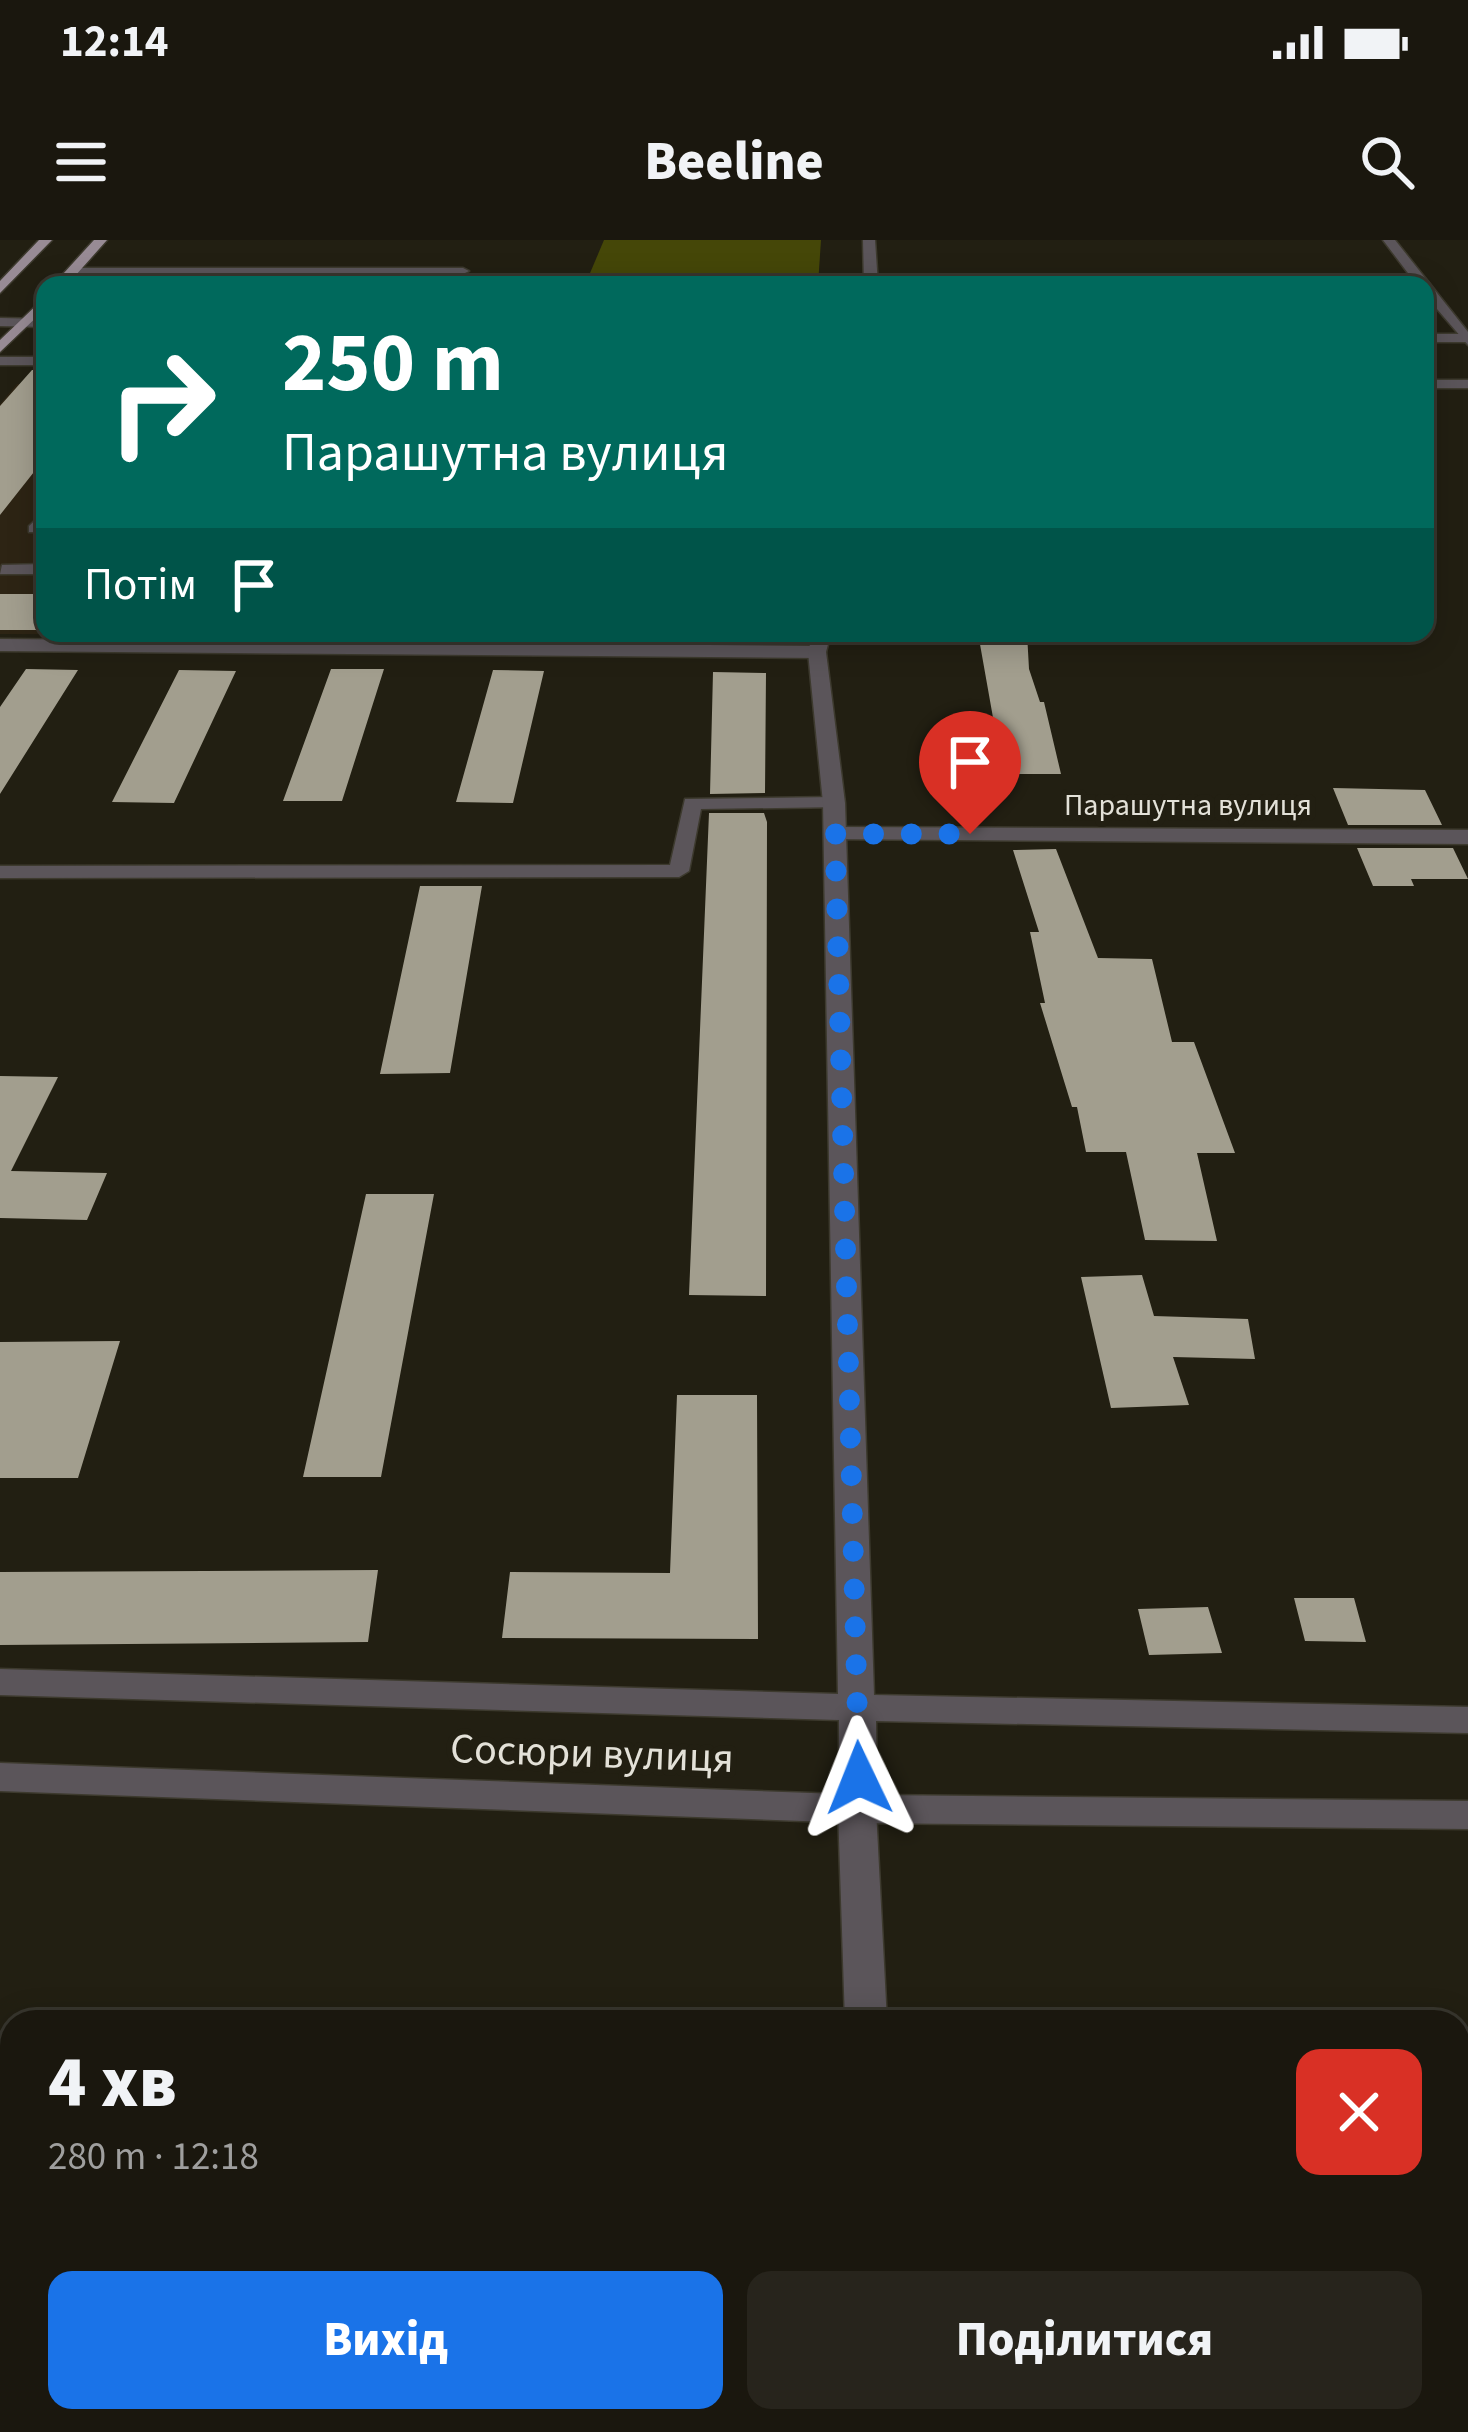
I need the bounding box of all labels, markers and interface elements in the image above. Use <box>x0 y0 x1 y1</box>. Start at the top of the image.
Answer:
text: 12:14 <box>60 10 169 74</box>
text: Beeline <box>644 124 824 201</box>
icon: menu <box>48 129 114 195</box>
icon: search <box>1354 129 1420 195</box>
text: 250 m <box>282 304 504 424</box>
icon: right <box>84 324 240 480</box>
text: Парашутна вулиця <box>282 415 729 492</box>
icon: arrive <box>221 552 287 618</box>
text: Потім <box>84 553 197 617</box>
pin <box>919 711 1021 834</box>
icon: arrive <box>937 729 1003 795</box>
street label: Парашутна вулиця <box>1064 784 1312 827</box>
position arrow <box>796 1715 922 1841</box>
street label: Сосюри вулиця <box>449 1719 735 1789</box>
text: 4 хв <box>48 2032 177 2135</box>
button: close <box>1296 2049 1422 2175</box>
text: 280 m · 12:18 <box>48 2129 259 2185</box>
button: Вихід <box>48 2271 723 2409</box>
button: Поділитися <box>747 2271 1422 2409</box>

